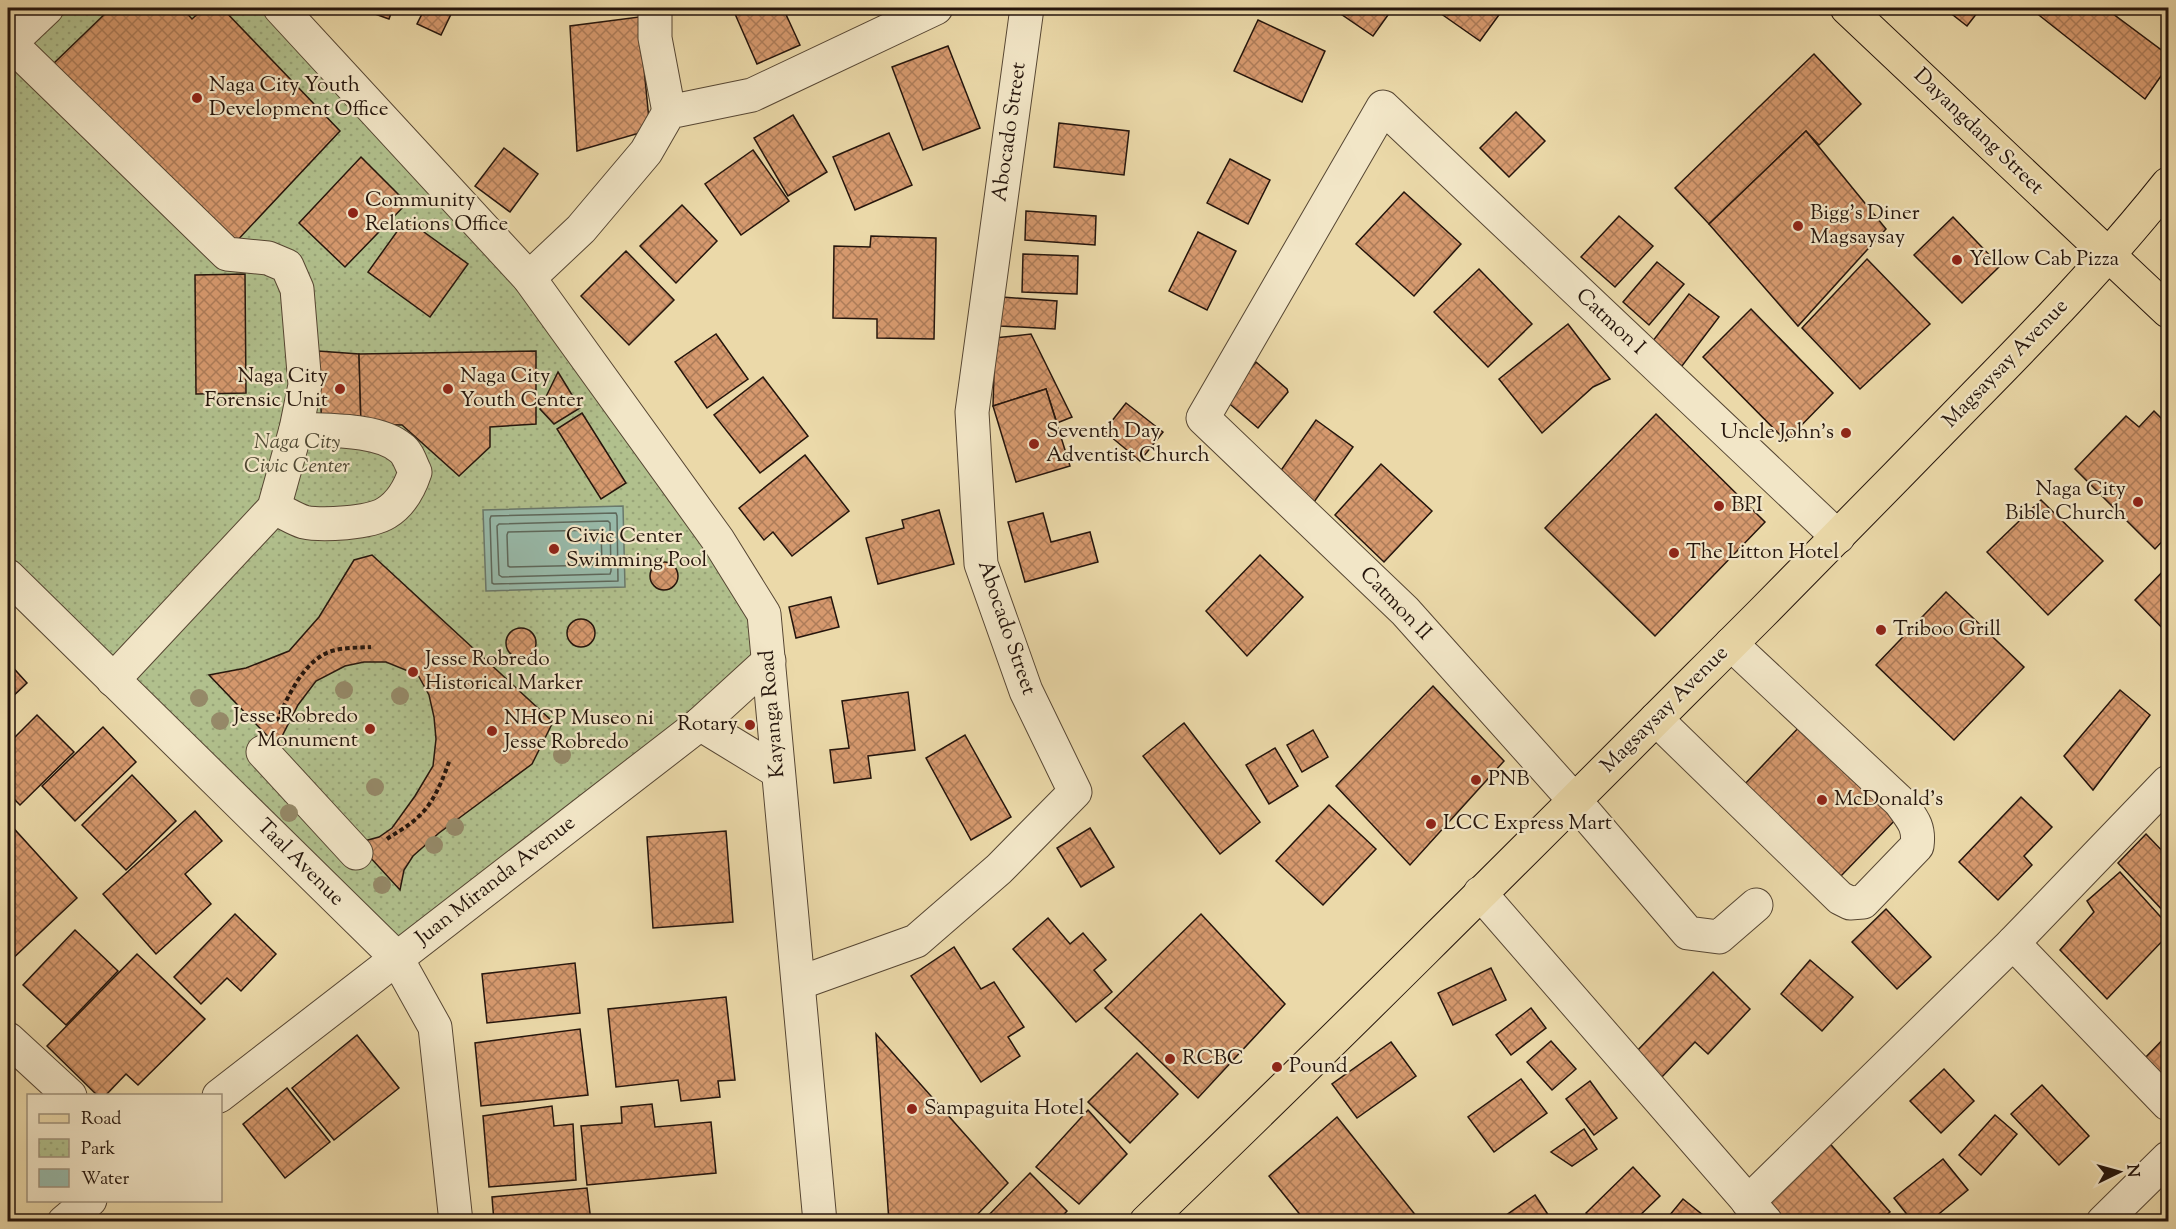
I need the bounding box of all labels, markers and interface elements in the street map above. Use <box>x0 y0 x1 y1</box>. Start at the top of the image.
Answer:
street label: Abocado Street <box>985 60 1035 204</box>
street label: Dayangdang Street <box>1906 62 2050 202</box>
place label: Naga City Youth Development Office <box>209 71 389 125</box>
marker: Naga City Youth Development Office <box>190 91 204 105</box>
place label: Community Relations Office <box>365 186 508 240</box>
place label: Bigg's Diner Magsaysay <box>1810 199 1920 253</box>
marker: Community Relations Office <box>346 206 360 220</box>
marker: Bigg's Diner Magsaysay <box>1791 219 1805 233</box>
place label: Yellow Cab Pizza <box>1969 245 2120 275</box>
marker: Yellow Cab Pizza <box>1950 253 1964 267</box>
street label: Catmon I <box>1568 282 1652 362</box>
street label: Magsaysay Avenue <box>1936 293 2076 435</box>
place label: Naga City Forensic Unit <box>204 362 329 416</box>
place label: Naga City Youth Center <box>460 362 584 416</box>
marker: Naga City Forensic Unit <box>333 382 347 396</box>
marker: Naga City Youth Center <box>441 382 455 396</box>
place label: Seventh Day Adventist Church <box>1046 417 1210 471</box>
place label: Uncle John's <box>1721 418 1834 448</box>
marker: Uncle John's <box>1839 426 1853 440</box>
park label: Naga City Civic Center <box>244 428 351 482</box>
marker: Seventh Day Adventist Church <box>1027 437 1041 451</box>
place label: Naga City Bible Church <box>2005 475 2127 529</box>
place label: BPI <box>1731 491 1763 521</box>
marker: Naga City Bible Church <box>2131 495 2145 509</box>
marker: BPI <box>1712 499 1726 513</box>
place label: Civic Center Swimming Pool <box>566 522 708 576</box>
place label: The Litton Hotel <box>1686 538 1839 568</box>
marker: Civic Center Swimming Pool <box>547 542 561 556</box>
marker: The Litton Hotel <box>1667 546 1681 560</box>
street label: Abocado Street <box>969 557 1043 699</box>
street label: Catmon II <box>1352 560 1438 648</box>
place label: Triboo Grill <box>1893 615 2001 645</box>
marker: Triboo Grill <box>1874 623 1888 637</box>
street label: Magsaysay Avenue <box>1594 639 1736 781</box>
place label: Jesse Robredo Historical Marker <box>424 645 583 699</box>
street label: Kayanga Road <box>752 649 794 779</box>
marker: Jesse Robredo Historical Marker <box>406 665 420 679</box>
place label: Jesse Robredo Monument <box>232 702 358 756</box>
place label: NHCP Museo ni Jesse Robredo <box>503 704 654 758</box>
place label: Rotary <box>677 710 739 740</box>
marker: Rotary <box>743 718 757 732</box>
marker: Jesse Robredo Monument <box>363 722 377 736</box>
marker: NHCP Museo ni Jesse Robredo <box>485 724 499 738</box>
place label: PNB <box>1488 765 1530 795</box>
marker: PNB <box>1469 773 1483 787</box>
place label: McDonald's <box>1834 785 1943 815</box>
marker: McDonald's <box>1815 793 1829 807</box>
street label: Juan Miranda Avenue <box>409 809 582 954</box>
place label: LCC Express Mart <box>1443 809 1612 839</box>
street label: Taal Avenue <box>250 813 350 913</box>
marker: LCC Express Mart <box>1424 817 1438 831</box>
place label: RCBC <box>1182 1044 1244 1074</box>
marker: RCBC <box>1163 1052 1177 1066</box>
place label: Pound <box>1289 1052 1348 1082</box>
marker: Pound <box>1270 1060 1284 1074</box>
legend <box>27 1094 222 1202</box>
place label: Sampaguita Hotel <box>924 1094 1085 1124</box>
marker: Sampaguita Hotel <box>905 1102 919 1116</box>
text: Road <box>81 1107 121 1133</box>
text: Park <box>81 1137 116 1163</box>
north arrow <box>2089 1142 2149 1202</box>
text: N <box>2119 1164 2143 1178</box>
text: Water <box>81 1167 130 1193</box>

